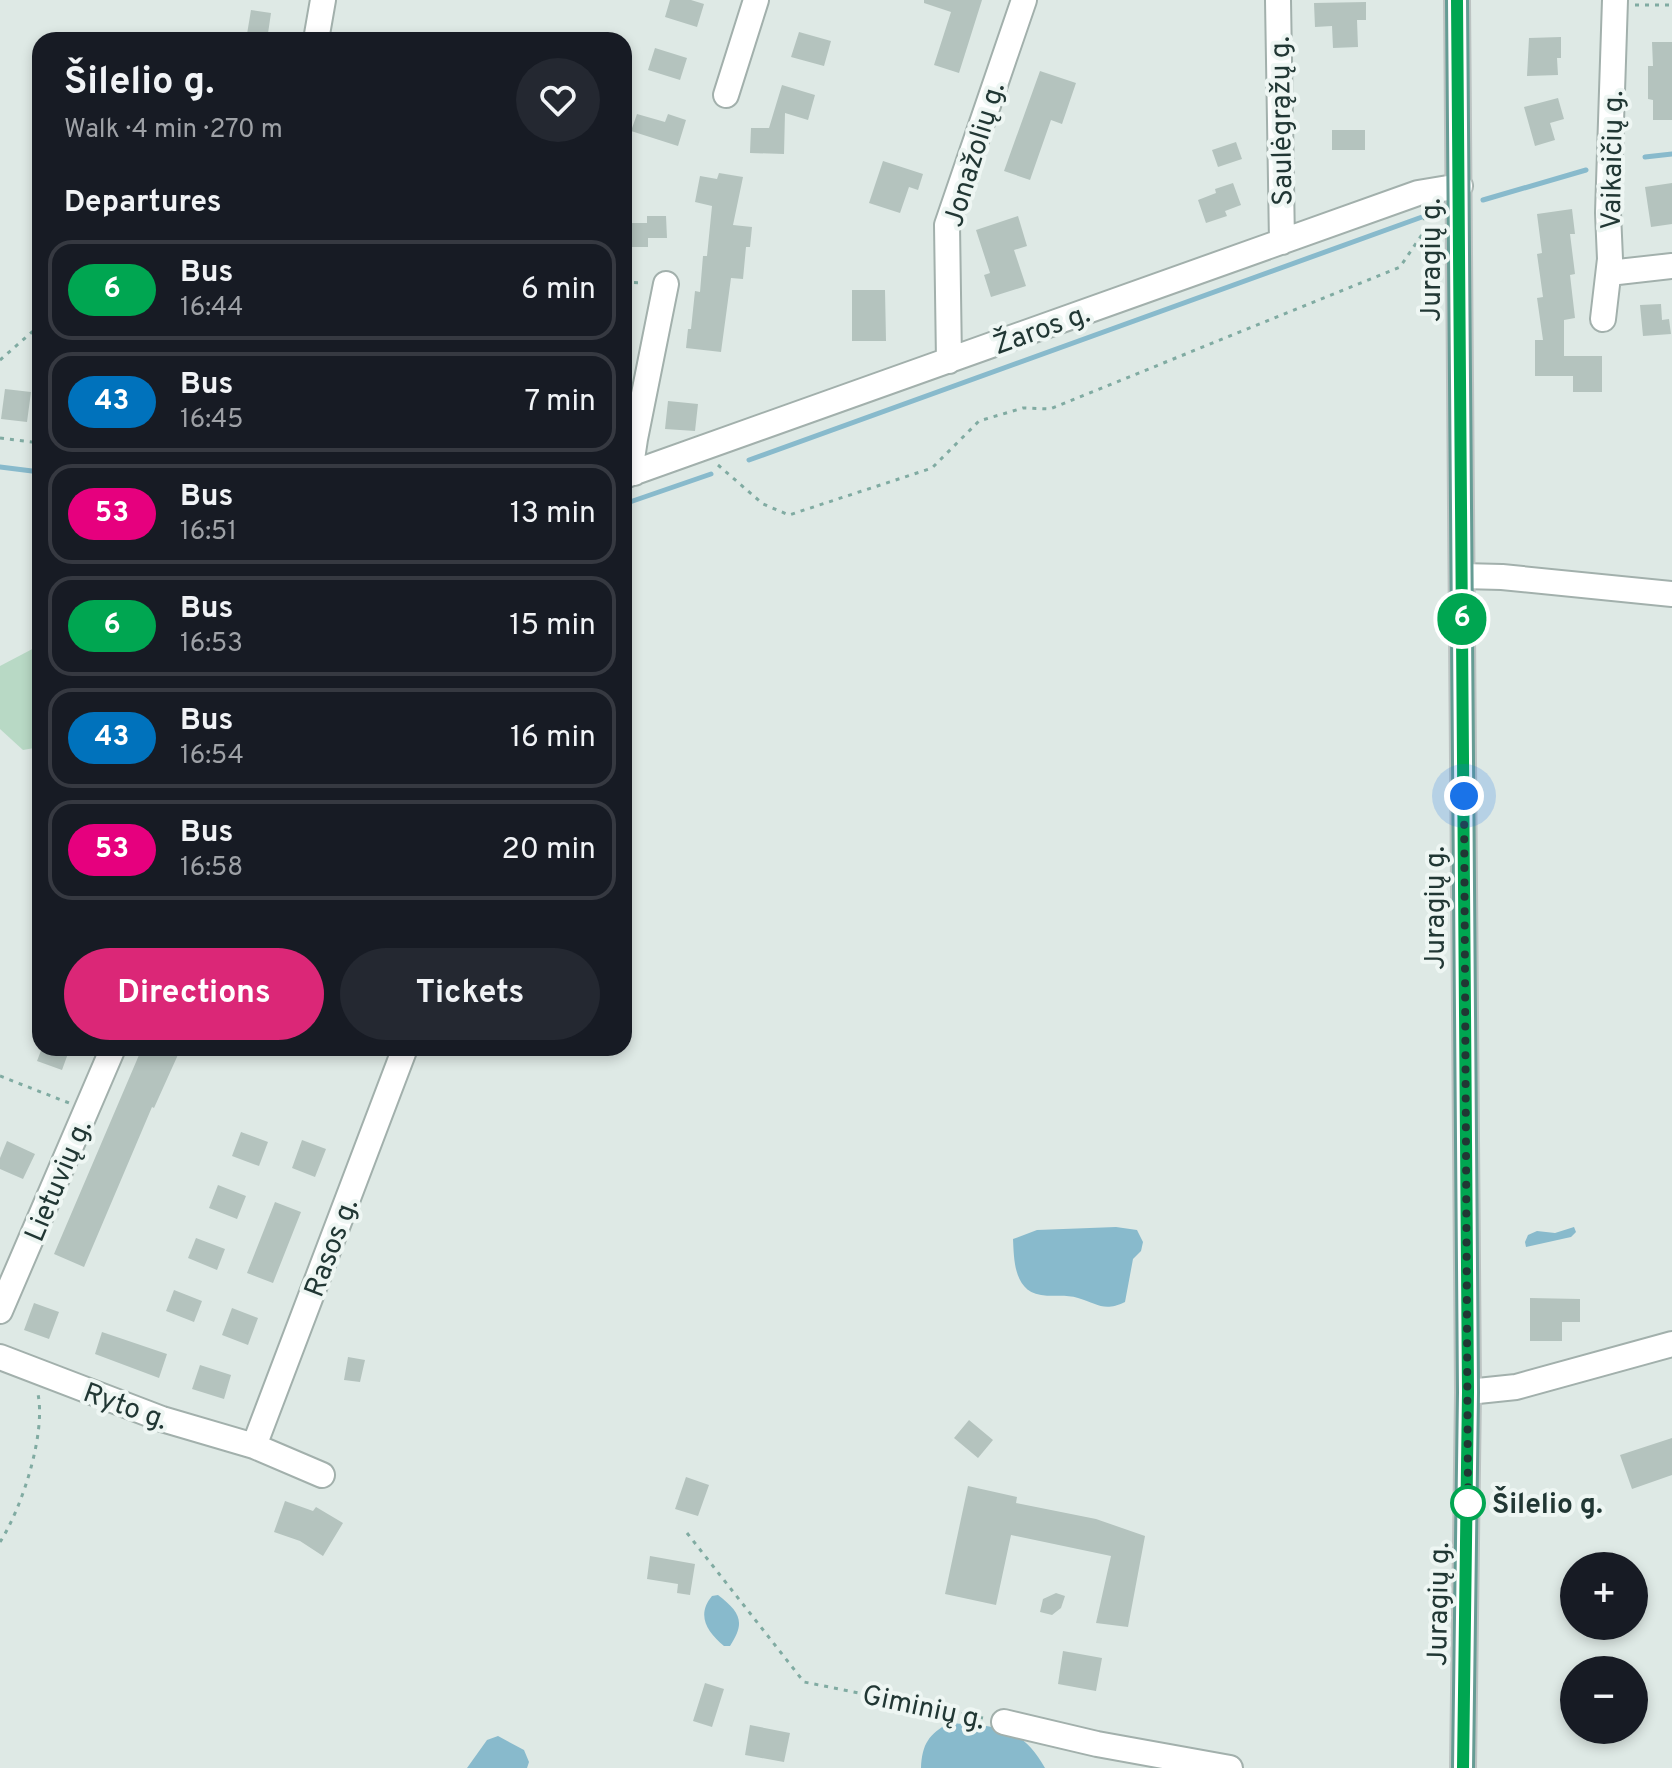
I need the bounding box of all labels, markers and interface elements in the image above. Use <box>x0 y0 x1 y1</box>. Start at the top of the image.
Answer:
street label: Saulėgrąžų g. <box>1264 36 1302 206</box>
button: heart <box>516 58 600 142</box>
text: Šilelio g. <box>64 59 215 108</box>
street label: Jonažolių g. <box>937 78 1015 232</box>
street label: Vaikaičių g. <box>1595 90 1633 230</box>
text: Walk · 4 min · 270 m <box>64 114 283 147</box>
text: Departures <box>64 185 222 222</box>
street label: Juragių g. <box>1415 198 1451 322</box>
text: Bus <box>180 255 233 292</box>
text: 6 <box>103 272 121 308</box>
text: 6 min <box>521 272 596 309</box>
text: 16:44 <box>180 292 243 325</box>
street label: Žaros g. <box>988 295 1095 365</box>
text: Bus <box>180 367 233 404</box>
text: 43 <box>95 384 129 420</box>
text: 7 min <box>525 384 596 421</box>
text: 16:45 <box>180 404 243 437</box>
text: Bus <box>180 479 233 516</box>
text: 53 <box>95 496 129 532</box>
text: 13 min <box>510 496 596 533</box>
text: 16:51 <box>180 516 237 549</box>
text: Bus <box>180 591 233 628</box>
line badge: 6 <box>1436 593 1488 645</box>
text: 6 <box>1453 601 1471 637</box>
text: 6 <box>103 608 121 644</box>
text: 15 min <box>509 608 596 645</box>
text: 16:53 <box>180 628 243 661</box>
text: Bus <box>180 703 233 740</box>
text: 43 <box>95 720 129 756</box>
text: 16 min <box>510 720 596 757</box>
text: 16:54 <box>180 740 244 773</box>
your location <box>1444 776 1484 816</box>
text: Bus <box>180 815 233 852</box>
text: 53 <box>95 832 129 868</box>
text: 20 min <box>501 832 596 869</box>
street label: Juragių g. <box>1419 846 1455 970</box>
text: 16:58 <box>180 852 243 885</box>
button: Directions <box>64 948 324 1040</box>
button: Tickets <box>340 948 600 1040</box>
street label: Lietuvių g. <box>18 1115 102 1248</box>
street label: Rasos g. <box>298 1194 368 1303</box>
street label: Ryto g. <box>78 1376 172 1440</box>
marker: Šilelio g. <box>1451 1486 1485 1520</box>
place label: Šilelio g. <box>1492 1486 1603 1524</box>
street label: Juragių g. <box>1421 1542 1459 1666</box>
map controls <box>1560 1552 1648 1744</box>
button: + <box>1560 1552 1648 1640</box>
button: − <box>1560 1656 1648 1744</box>
street label: Giminių g. <box>859 1678 988 1739</box>

